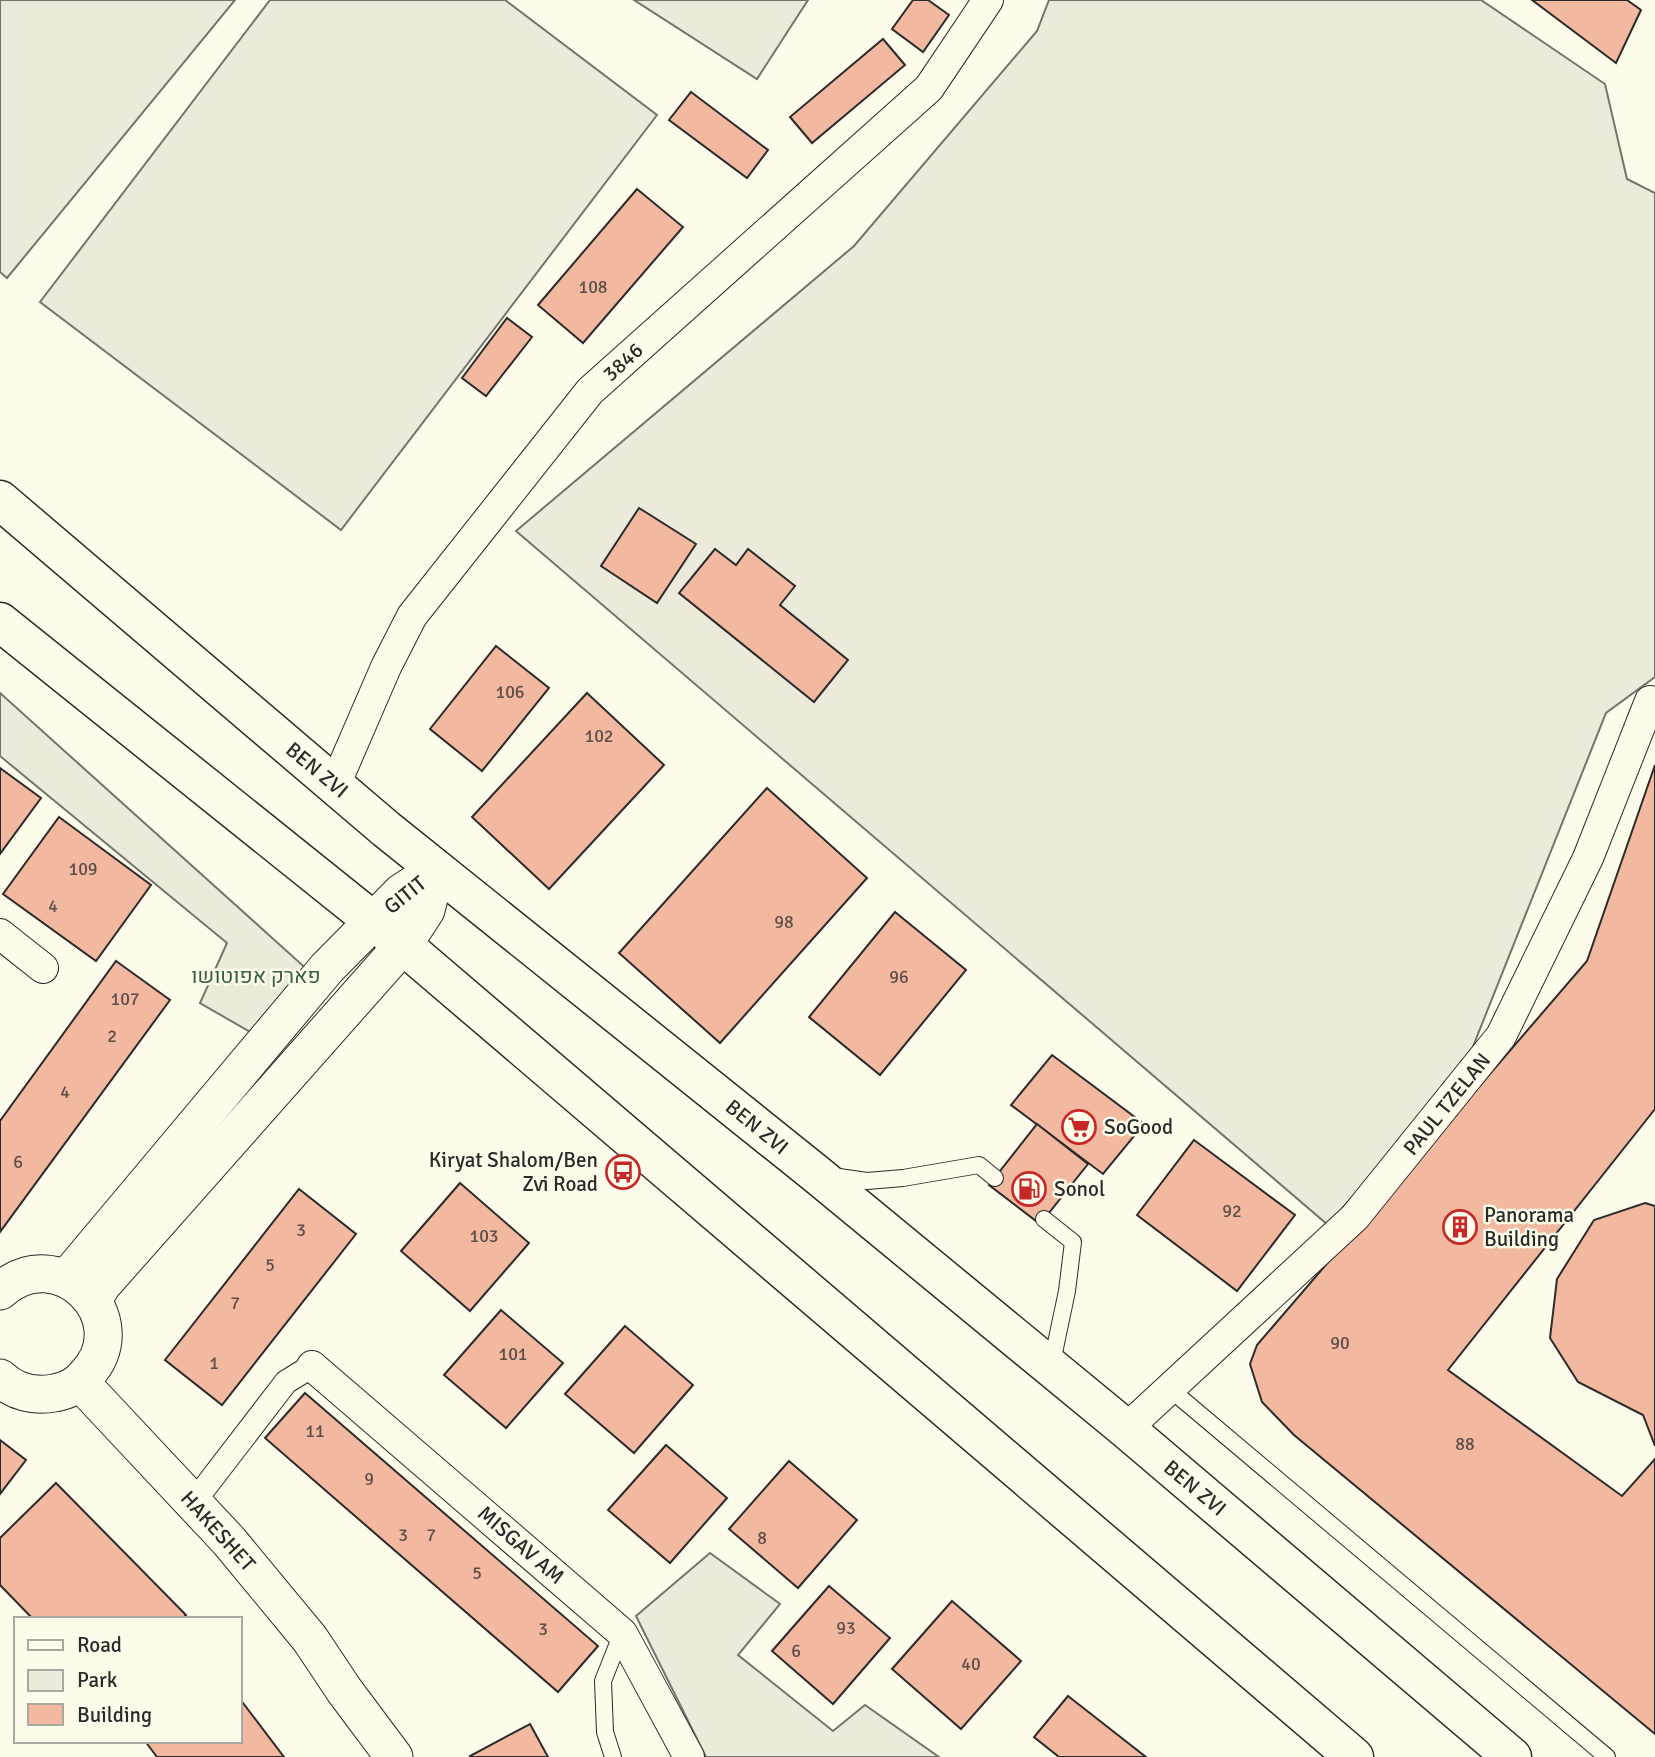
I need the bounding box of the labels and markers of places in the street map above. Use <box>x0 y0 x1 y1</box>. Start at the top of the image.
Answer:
supermarket icon: SoGood <box>1060 1108 1098 1146</box>
place label: SoGood <box>1104 1114 1173 1140</box>
place label: Kiryat Shalom/Ben Zvi Road <box>429 1147 598 1197</box>
bus stop icon: Kiryat Shalom/Ben Zvi Road <box>604 1153 642 1191</box>
fuel station icon: Sonol <box>1010 1170 1048 1208</box>
place label: Sonol <box>1054 1176 1105 1202</box>
place label: Panorama Building <box>1484 1202 1574 1252</box>
building icon: Panorama Building <box>1441 1208 1479 1246</box>

